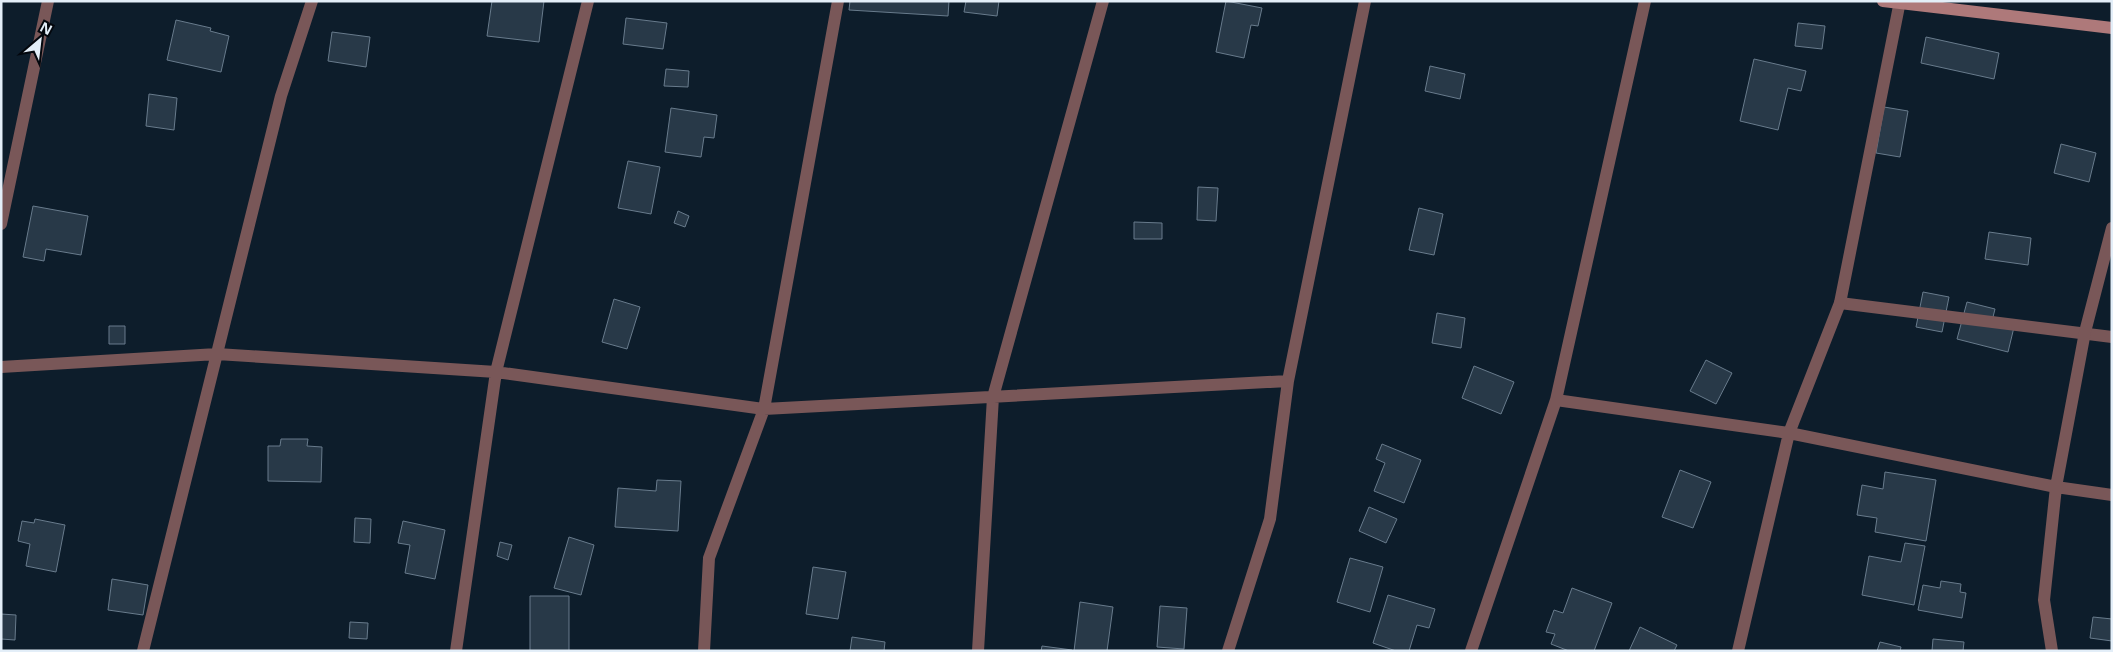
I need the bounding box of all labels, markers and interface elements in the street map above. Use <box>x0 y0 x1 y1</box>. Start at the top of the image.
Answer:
north arrow <box>15 15 65 65</box>
text: N <box>37 17 56 39</box>

